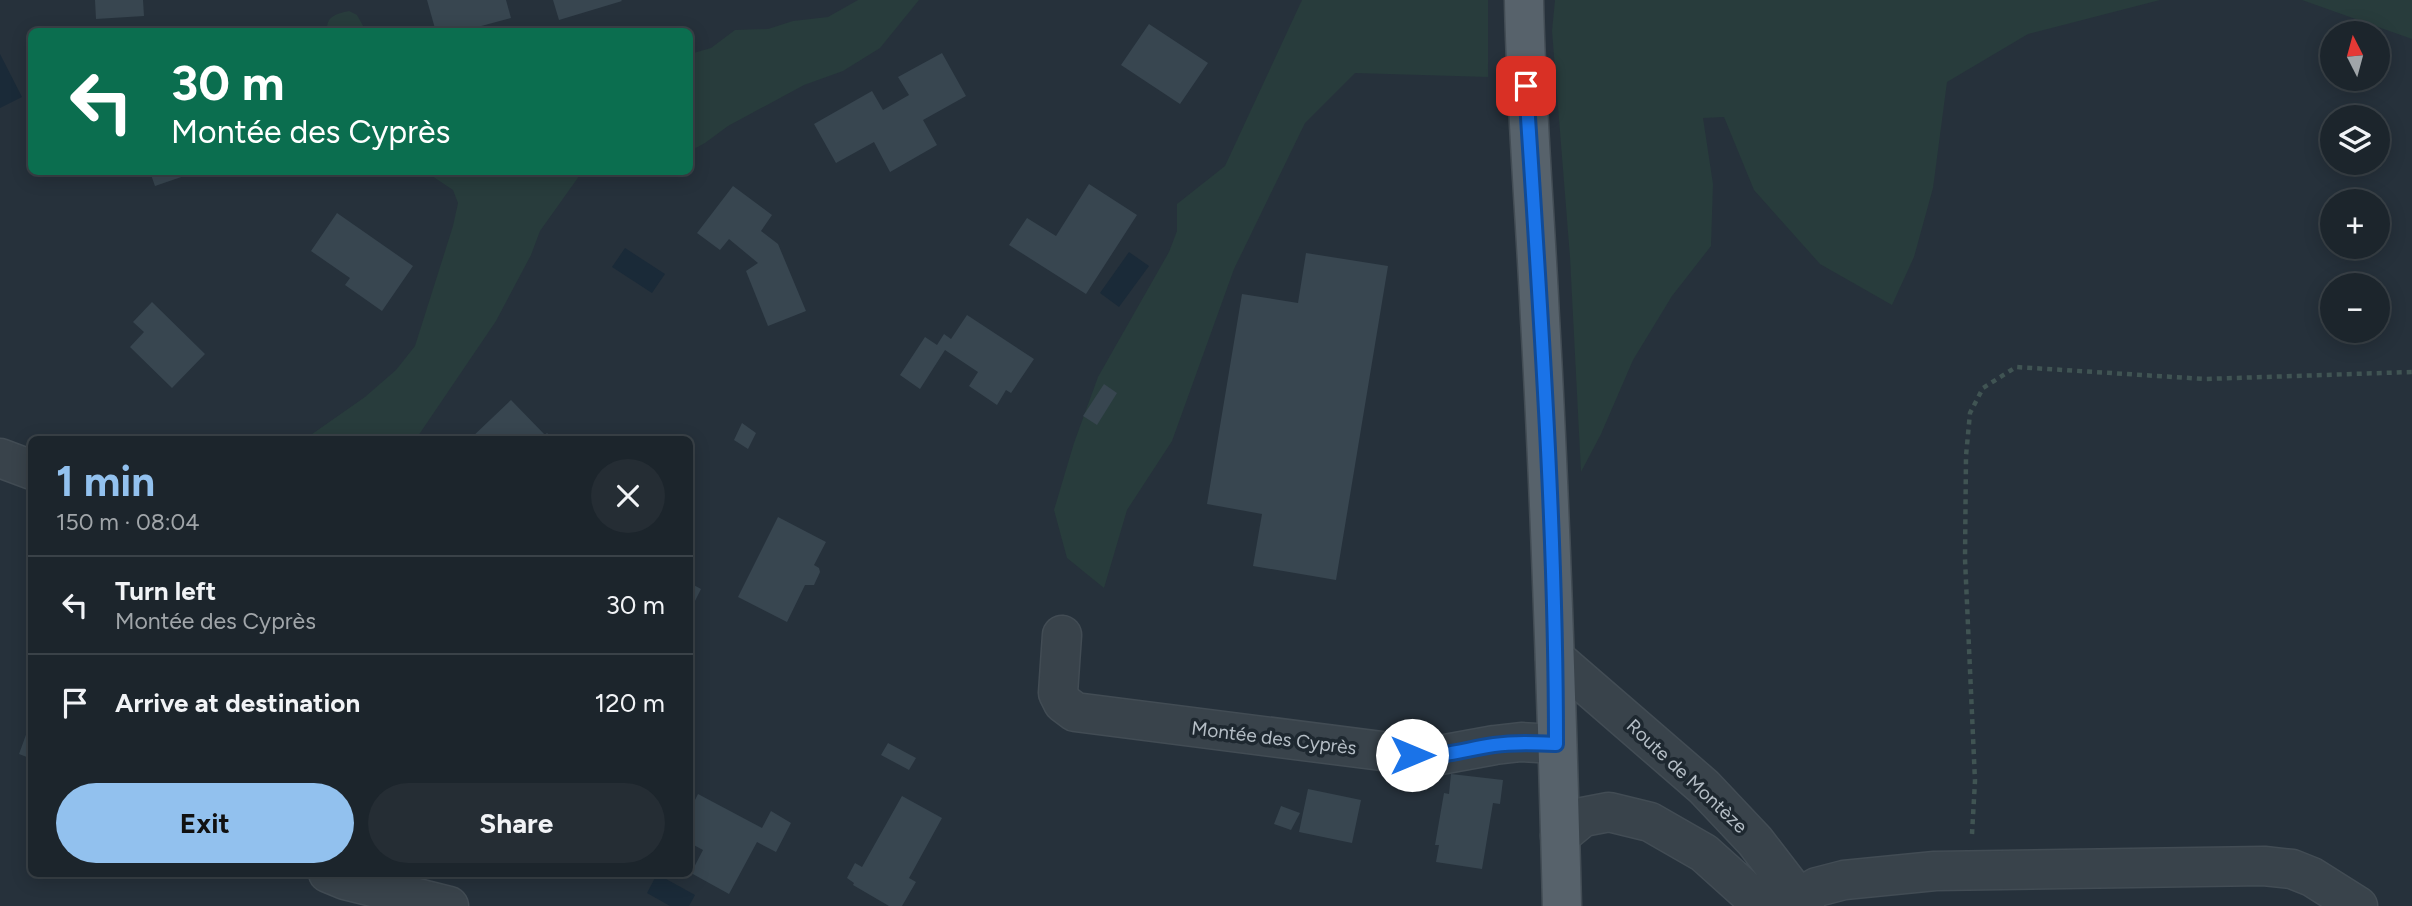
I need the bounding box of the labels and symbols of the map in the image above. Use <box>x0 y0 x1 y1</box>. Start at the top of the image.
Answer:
north arrow <box>2320 21 2390 91</box>
pin <box>1496 56 1556 116</box>
street label: Route de Montèze <box>1622 714 1752 838</box>
street label: Montée des Cyprès <box>1190 716 1358 760</box>
position arrow <box>1375 718 1449 792</box>

